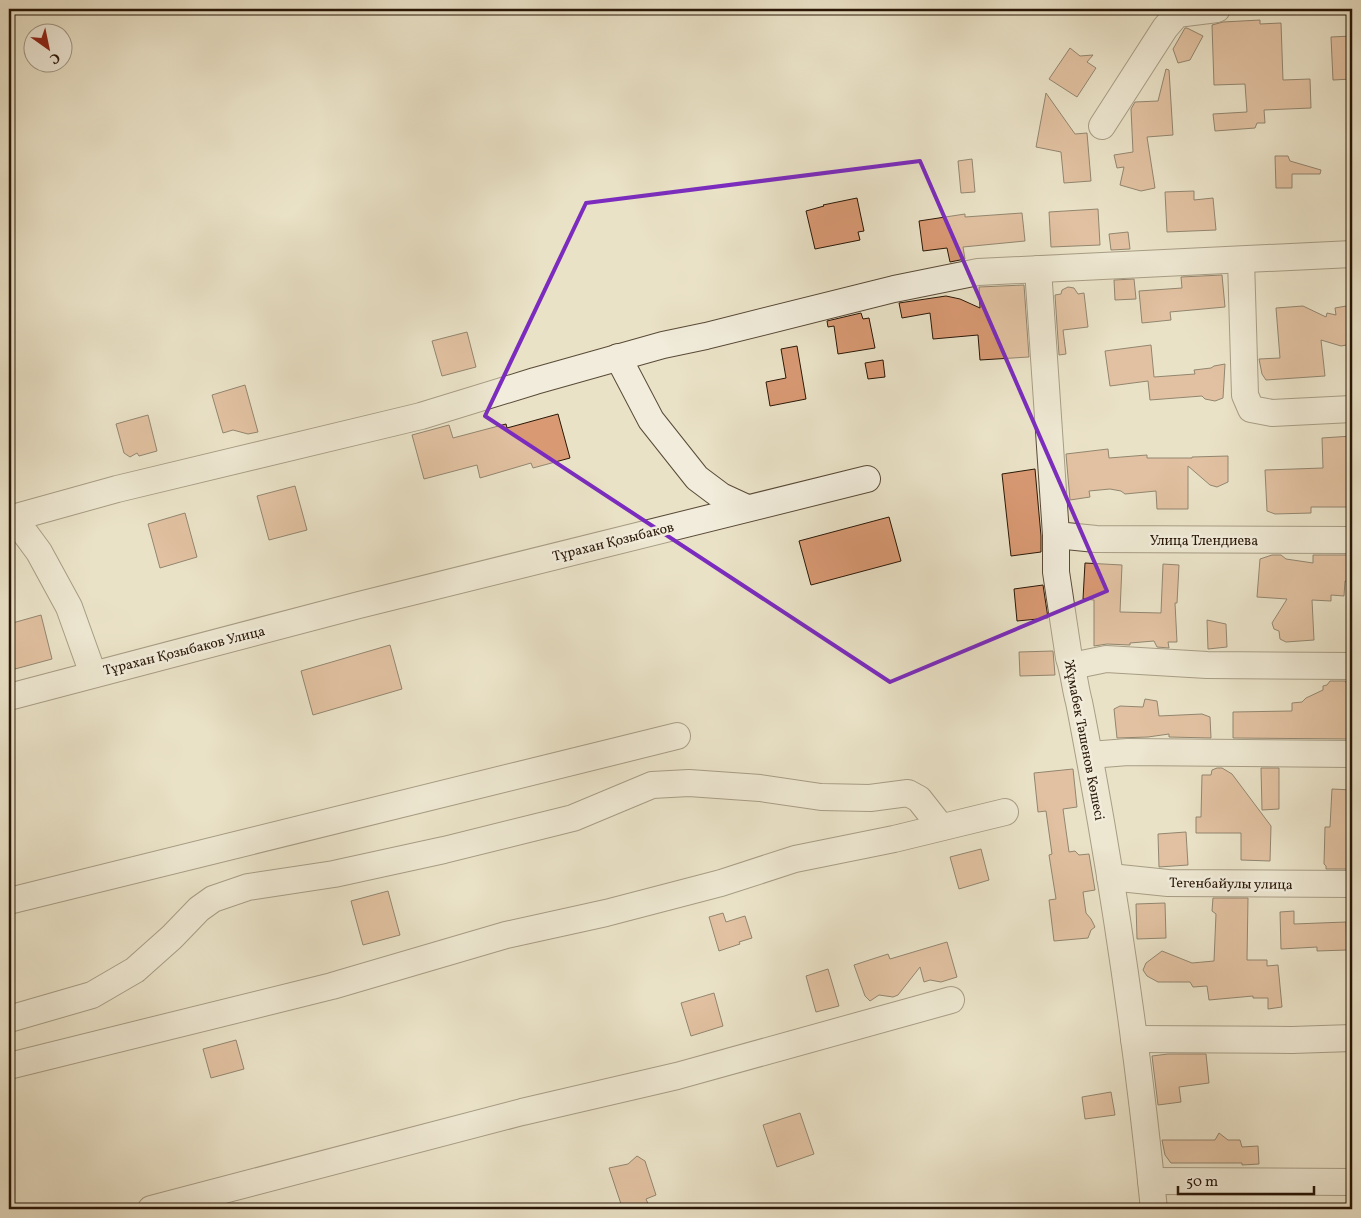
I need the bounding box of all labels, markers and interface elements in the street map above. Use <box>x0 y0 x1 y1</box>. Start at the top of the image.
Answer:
north arrow <box>22 22 72 72</box>
text: С <box>45 47 63 68</box>
street label: Тұрахан Қозыбаков <box>551 518 676 567</box>
street label: Улица Тлендиева <box>1150 532 1258 551</box>
street label: Тұрахан Қозыбаков Улица <box>101 622 267 681</box>
street label: Жұмабек Тәшенов Көшесі <box>1059 658 1108 822</box>
street label: Тегенбайулы улица <box>1169 874 1293 895</box>
scale bar <box>1178 1163 1315 1195</box>
text: 50 m <box>1186 1172 1218 1193</box>

